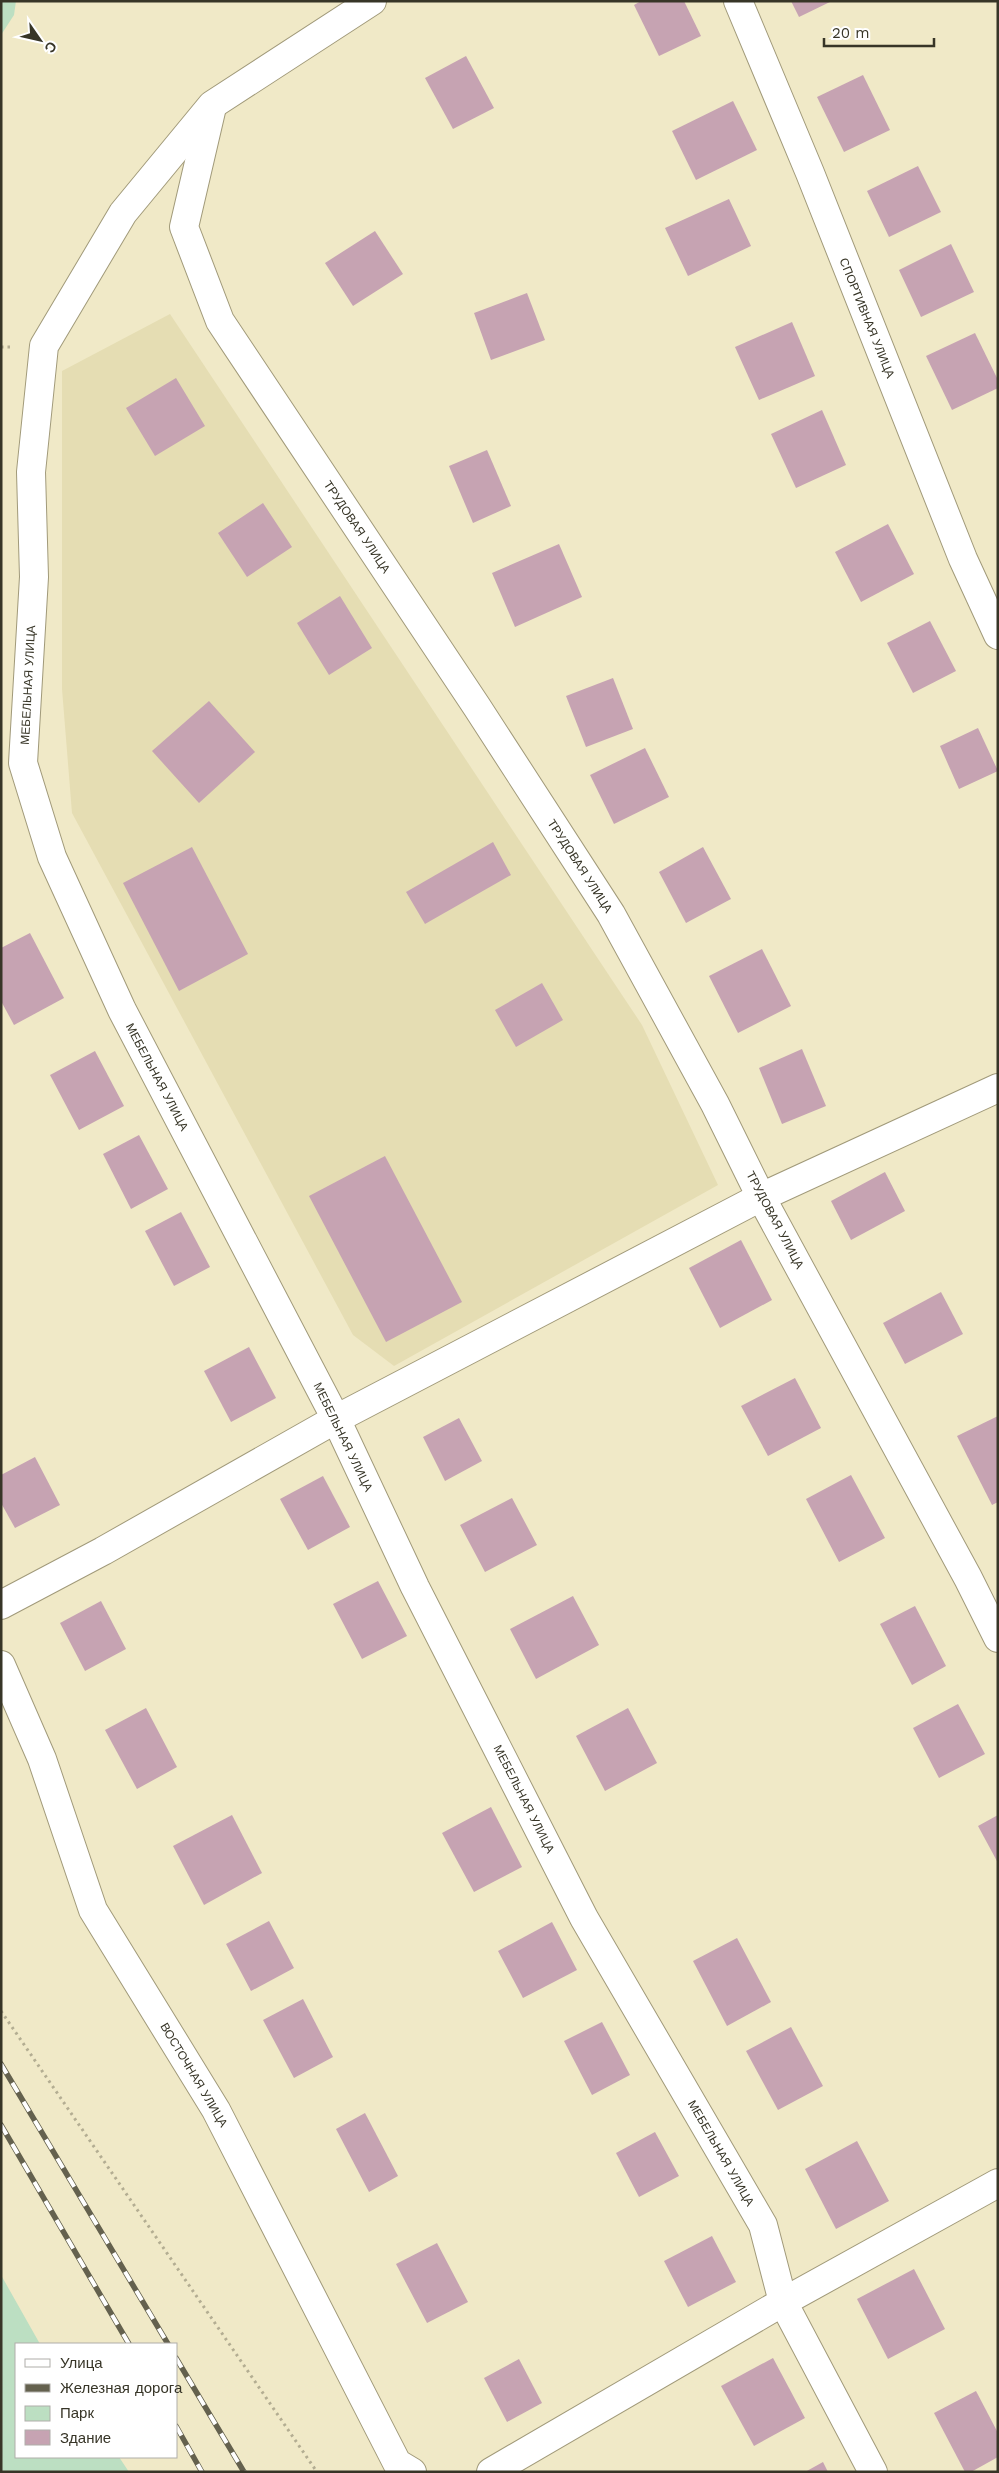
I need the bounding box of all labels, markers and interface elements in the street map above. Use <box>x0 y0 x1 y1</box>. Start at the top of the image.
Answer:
north arrow <box>15 15 65 65</box>
scale bar <box>824 15 934 47</box>
text: 20 m <box>832 24 870 42</box>
text: С <box>41 39 60 56</box>
street label: СПОРТИВНАЯ УЛИЦА <box>837 256 897 380</box>
street label: ТРУДОВАЯ УЛИЦА <box>321 478 393 576</box>
street label: МЕБЕЛЬНАЯ УЛИЦА <box>18 625 38 745</box>
street label: ТРУДОВАЯ УЛИЦА <box>545 817 615 915</box>
street label: МЕБЕЛЬНАЯ УЛИЦА <box>123 1021 191 1133</box>
street label: ТРУДОВАЯ УЛИЦА <box>743 1169 807 1271</box>
street label: МЕБЕЛЬНАЯ УЛИЦА <box>310 1380 376 1494</box>
street label: МЕБЕЛЬНАЯ УЛИЦА <box>491 1743 557 1855</box>
street label: ВОСТОЧНАЯ УЛИЦА <box>157 2020 231 2130</box>
street label: МЕБЕЛЬНАЯ УЛИЦА <box>685 2098 757 2208</box>
legend <box>15 2343 178 2458</box>
text: Улица <box>60 2354 103 2372</box>
text: Железная дорога <box>60 2379 183 2397</box>
text: Парк <box>60 2404 94 2422</box>
text: Здание <box>60 2429 111 2447</box>

